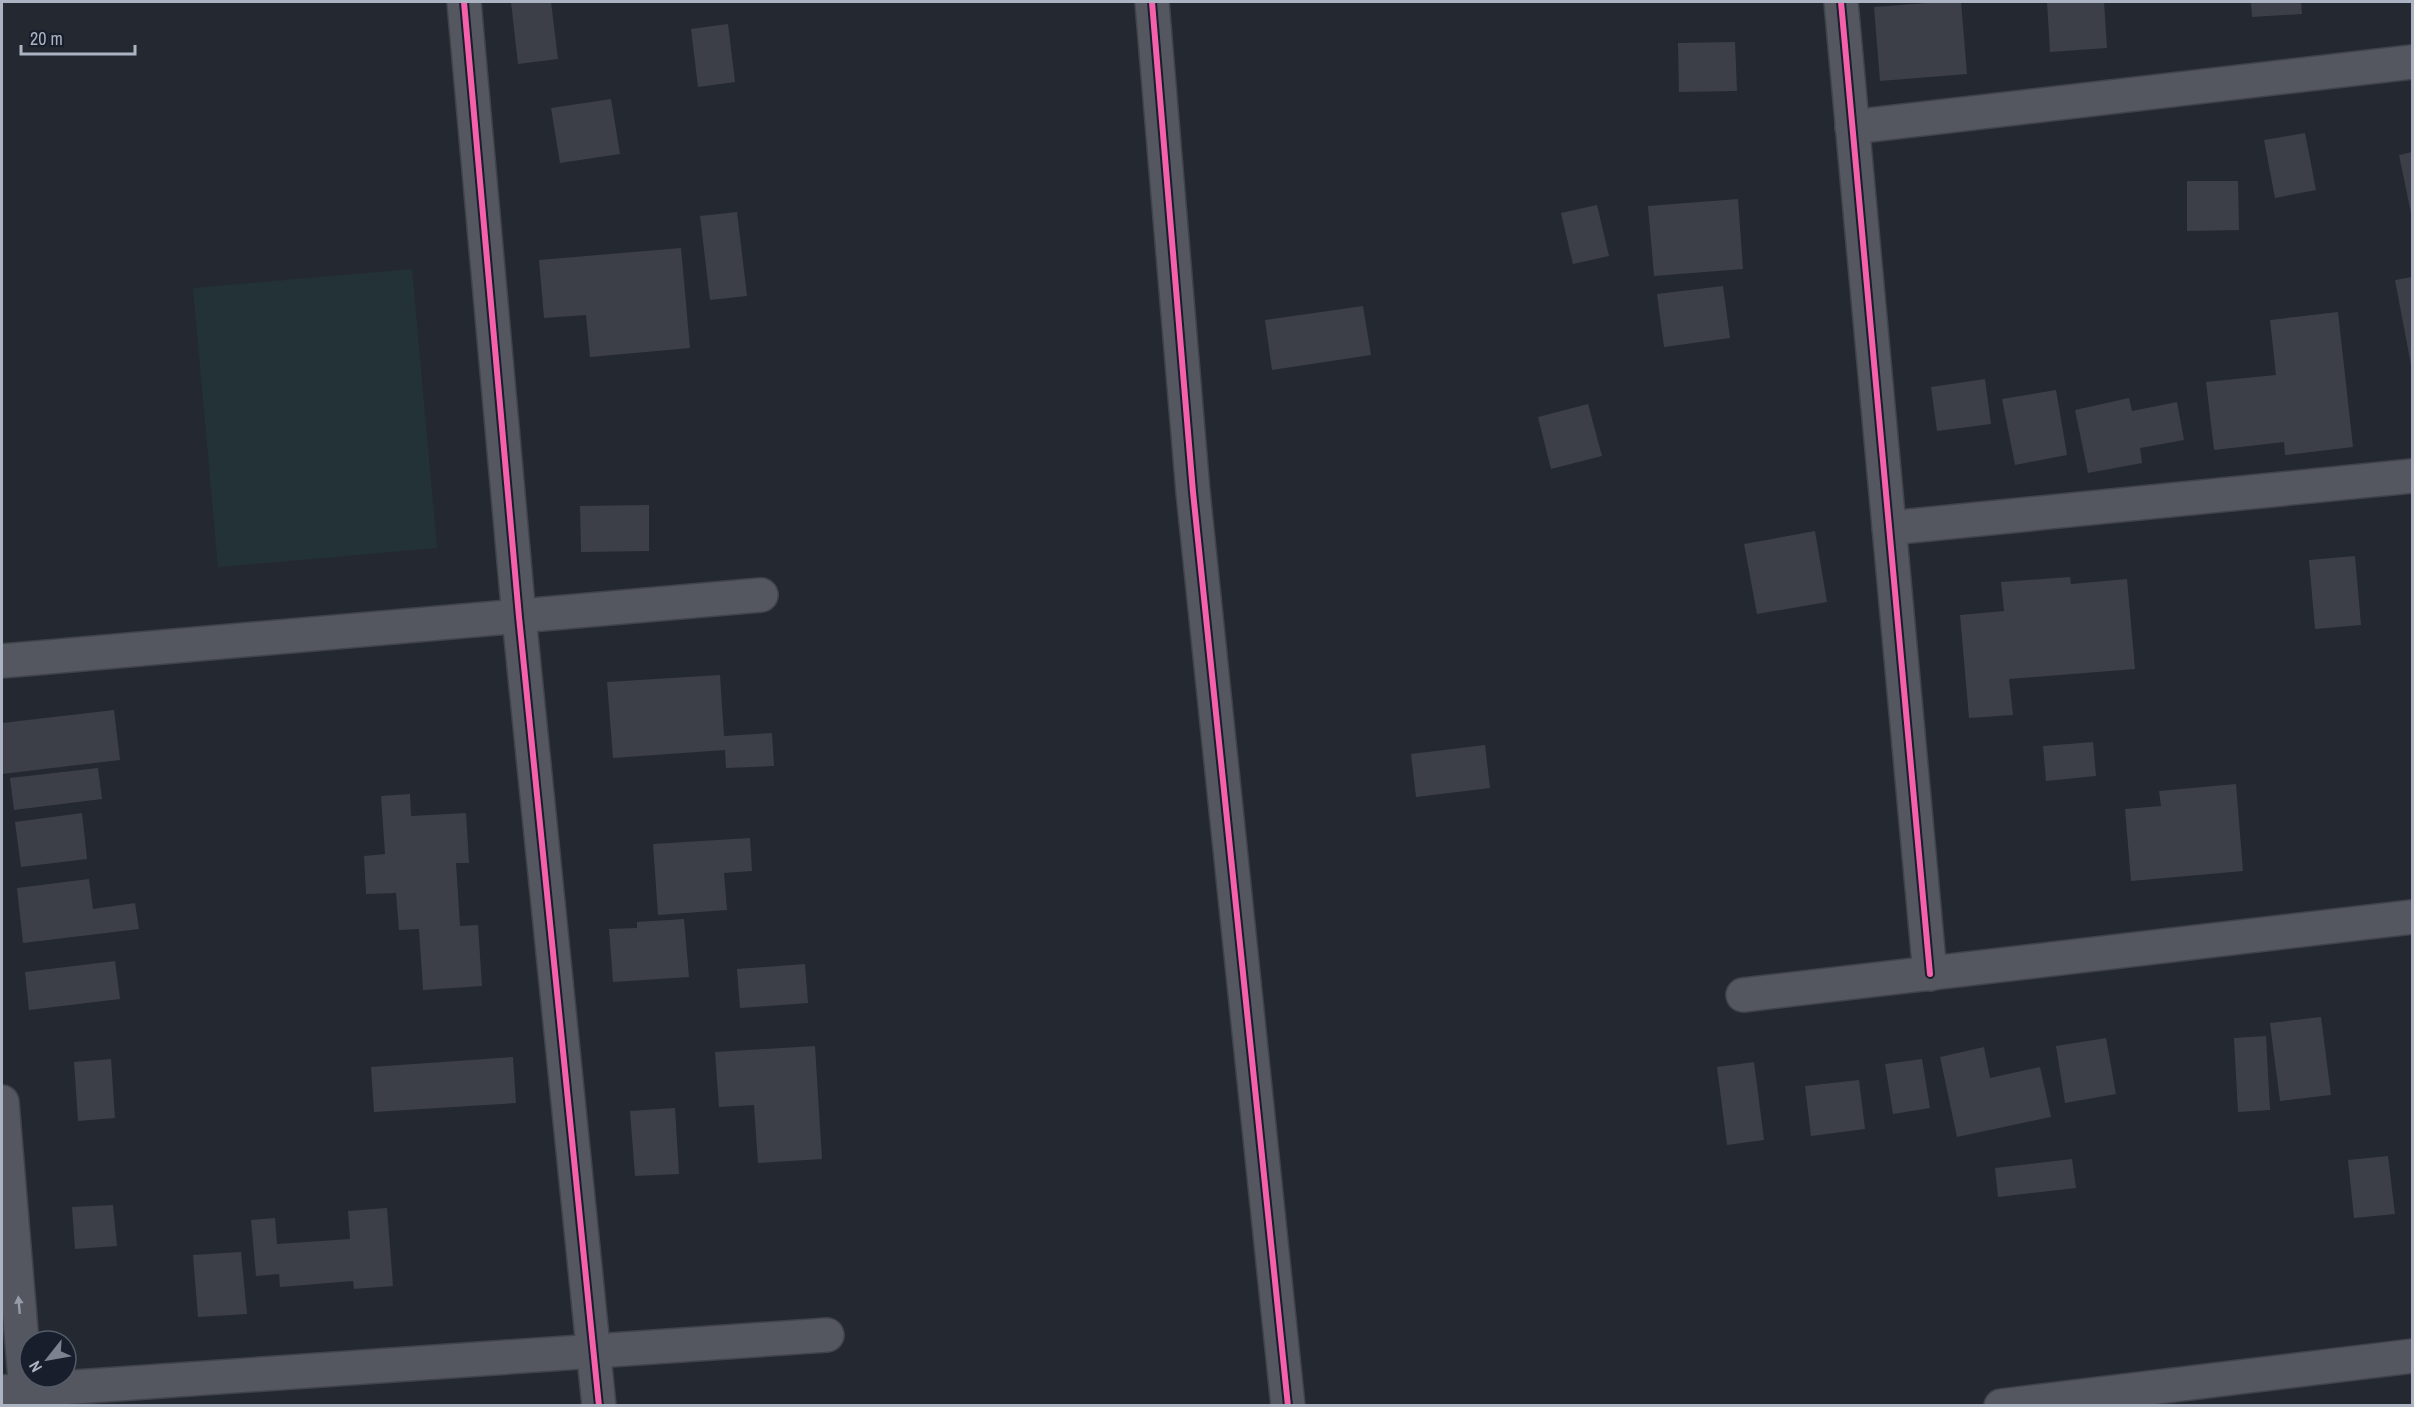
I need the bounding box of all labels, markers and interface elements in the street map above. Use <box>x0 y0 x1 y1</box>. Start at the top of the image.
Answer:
scale bar <box>21 18 135 56</box>
text: 20 m <box>30 26 63 51</box>
one-way arrow <box>14 1296 24 1315</box>
north arrow <box>18 1329 78 1389</box>
text: N <box>23 1357 47 1376</box>

